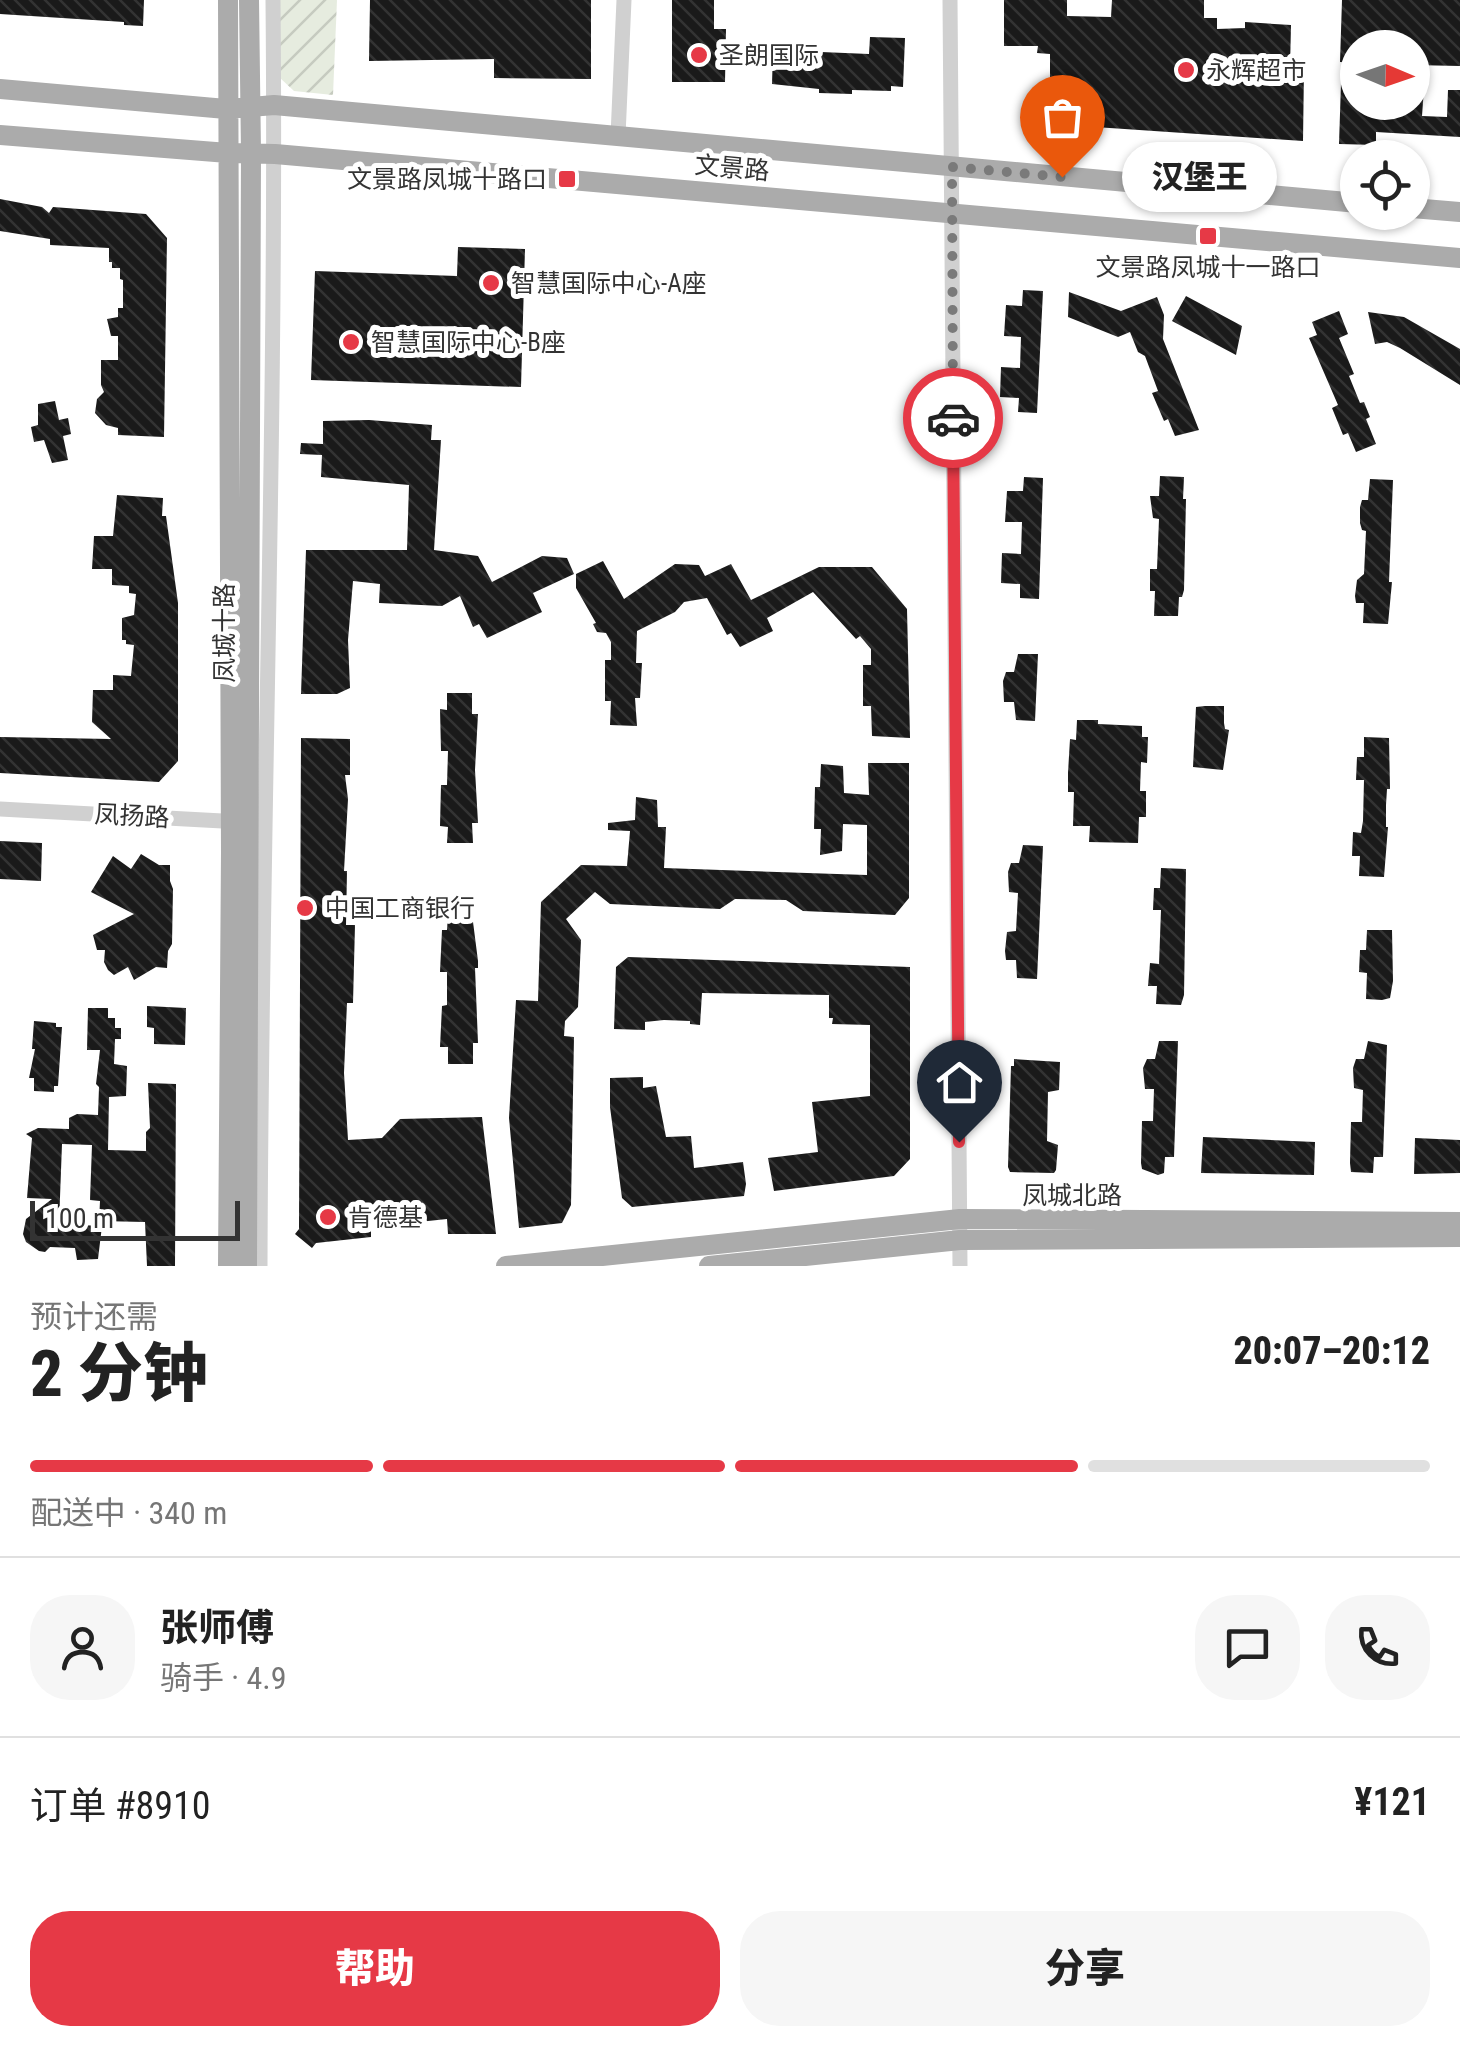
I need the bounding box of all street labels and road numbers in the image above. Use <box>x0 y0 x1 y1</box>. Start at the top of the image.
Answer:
street label: 文景路 <box>693 150 771 186</box>
street label: 凤城十路 <box>210 583 239 683</box>
street label: 凤扬路 <box>94 800 170 832</box>
street label: 凤城北路 <box>1022 1181 1122 1210</box>

